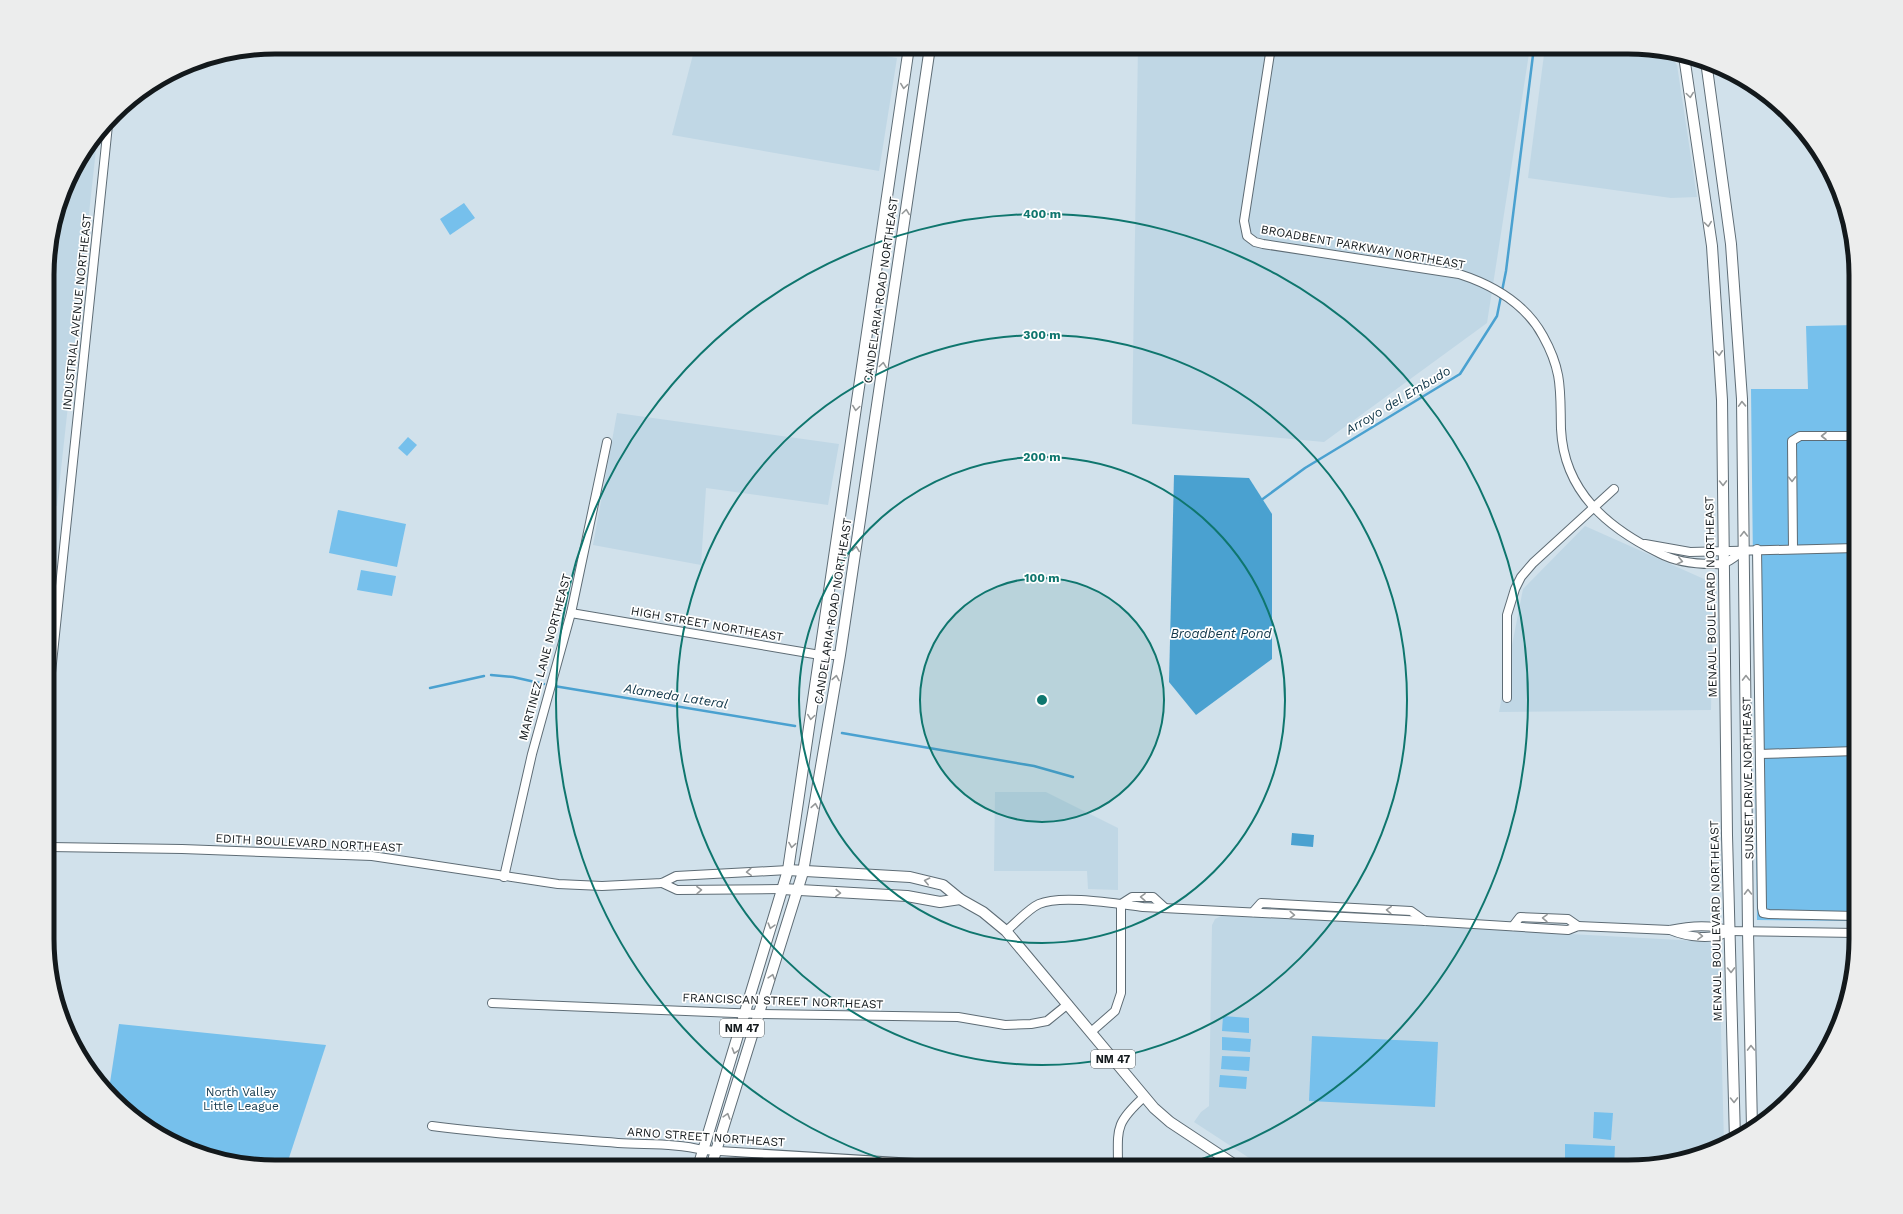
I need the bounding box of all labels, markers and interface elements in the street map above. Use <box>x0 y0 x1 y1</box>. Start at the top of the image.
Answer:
one-way arrow <box>900 83 909 89</box>
one-way arrow <box>1685 92 1694 98</box>
street label: CANDELARIA ROAD NORTHEAST <box>861 196 901 384</box>
text: 400 m <box>1023 207 1061 221</box>
one-way arrow <box>901 209 910 215</box>
street label: INDUSTRIAL AVENUE NORTHEAST <box>60 213 94 411</box>
one-way arrow <box>1703 220 1712 227</box>
street label: BROADBENT PARKWAY NORTHEAST <box>1260 222 1466 272</box>
text: 300 m <box>1023 328 1061 342</box>
one-way arrow <box>1714 350 1723 356</box>
one-way arrow <box>878 362 887 368</box>
water label: Arroyo del Embudo <box>1342 363 1453 438</box>
one-way arrow <box>1738 401 1746 407</box>
one-way arrow <box>852 405 861 411</box>
one-way arrow <box>1821 432 1827 440</box>
text: 200 m <box>1023 450 1061 464</box>
one-way arrow <box>1787 476 1796 482</box>
one-way arrow <box>1719 480 1727 486</box>
street label: MENAUL BOULEVARD NORTHEAST <box>1702 496 1720 698</box>
street label: CANDELARIA ROAD NORTHEAST <box>811 517 855 705</box>
one-way arrow <box>1740 531 1748 537</box>
one-way arrow <box>851 546 860 552</box>
one-way arrow <box>1676 556 1683 564</box>
text: 100 m <box>1024 571 1060 585</box>
street label: MARTINEZ LANE NORTHEAST <box>516 572 574 742</box>
street label: HIGH STREET NORTHEAST <box>630 604 784 644</box>
water label: Broadbent Pond <box>1170 626 1272 641</box>
one-way arrow <box>831 675 840 681</box>
one-way arrow <box>1741 675 1750 681</box>
water label: Alameda Lateral <box>622 680 729 712</box>
centre of rings <box>1035 693 1049 707</box>
street label: SUNSET DRIVE NORTHEAST <box>1740 697 1756 859</box>
one-way arrow <box>807 714 816 720</box>
one-way arrow <box>810 803 819 809</box>
street label: MENAUL BOULEVARD NORTHEAST <box>1707 820 1725 1022</box>
street label: EDITH BOULEVARD NORTHEAST <box>215 831 403 855</box>
one-way arrow <box>788 842 797 848</box>
one-way arrow <box>746 867 752 876</box>
one-way arrow <box>923 878 930 886</box>
one-way arrow <box>696 886 702 894</box>
one-way arrow <box>835 888 841 897</box>
one-way arrow <box>1743 889 1752 895</box>
one-way arrow <box>1140 893 1146 901</box>
one-way arrow <box>1386 906 1392 915</box>
one-way arrow <box>1289 911 1295 919</box>
one-way arrow <box>1542 914 1548 922</box>
one-way arrow <box>768 923 776 929</box>
one-way arrow <box>1697 932 1703 940</box>
one-way arrow <box>1726 967 1735 973</box>
one-way arrow <box>767 974 776 981</box>
street label: FRANCISCAN STREET NORTHEAST <box>682 990 884 1012</box>
road number: NM 47 <box>720 1019 764 1037</box>
one-way arrow <box>1746 1045 1755 1051</box>
one-way arrow <box>731 1047 740 1054</box>
road number: NM 47 <box>1091 1050 1135 1068</box>
park label: North Valley Little League <box>203 1085 279 1113</box>
one-way arrow <box>1729 1097 1738 1103</box>
one-way arrow <box>722 1113 731 1120</box>
street label: ARNO STREET NORTHEAST <box>627 1124 785 1150</box>

